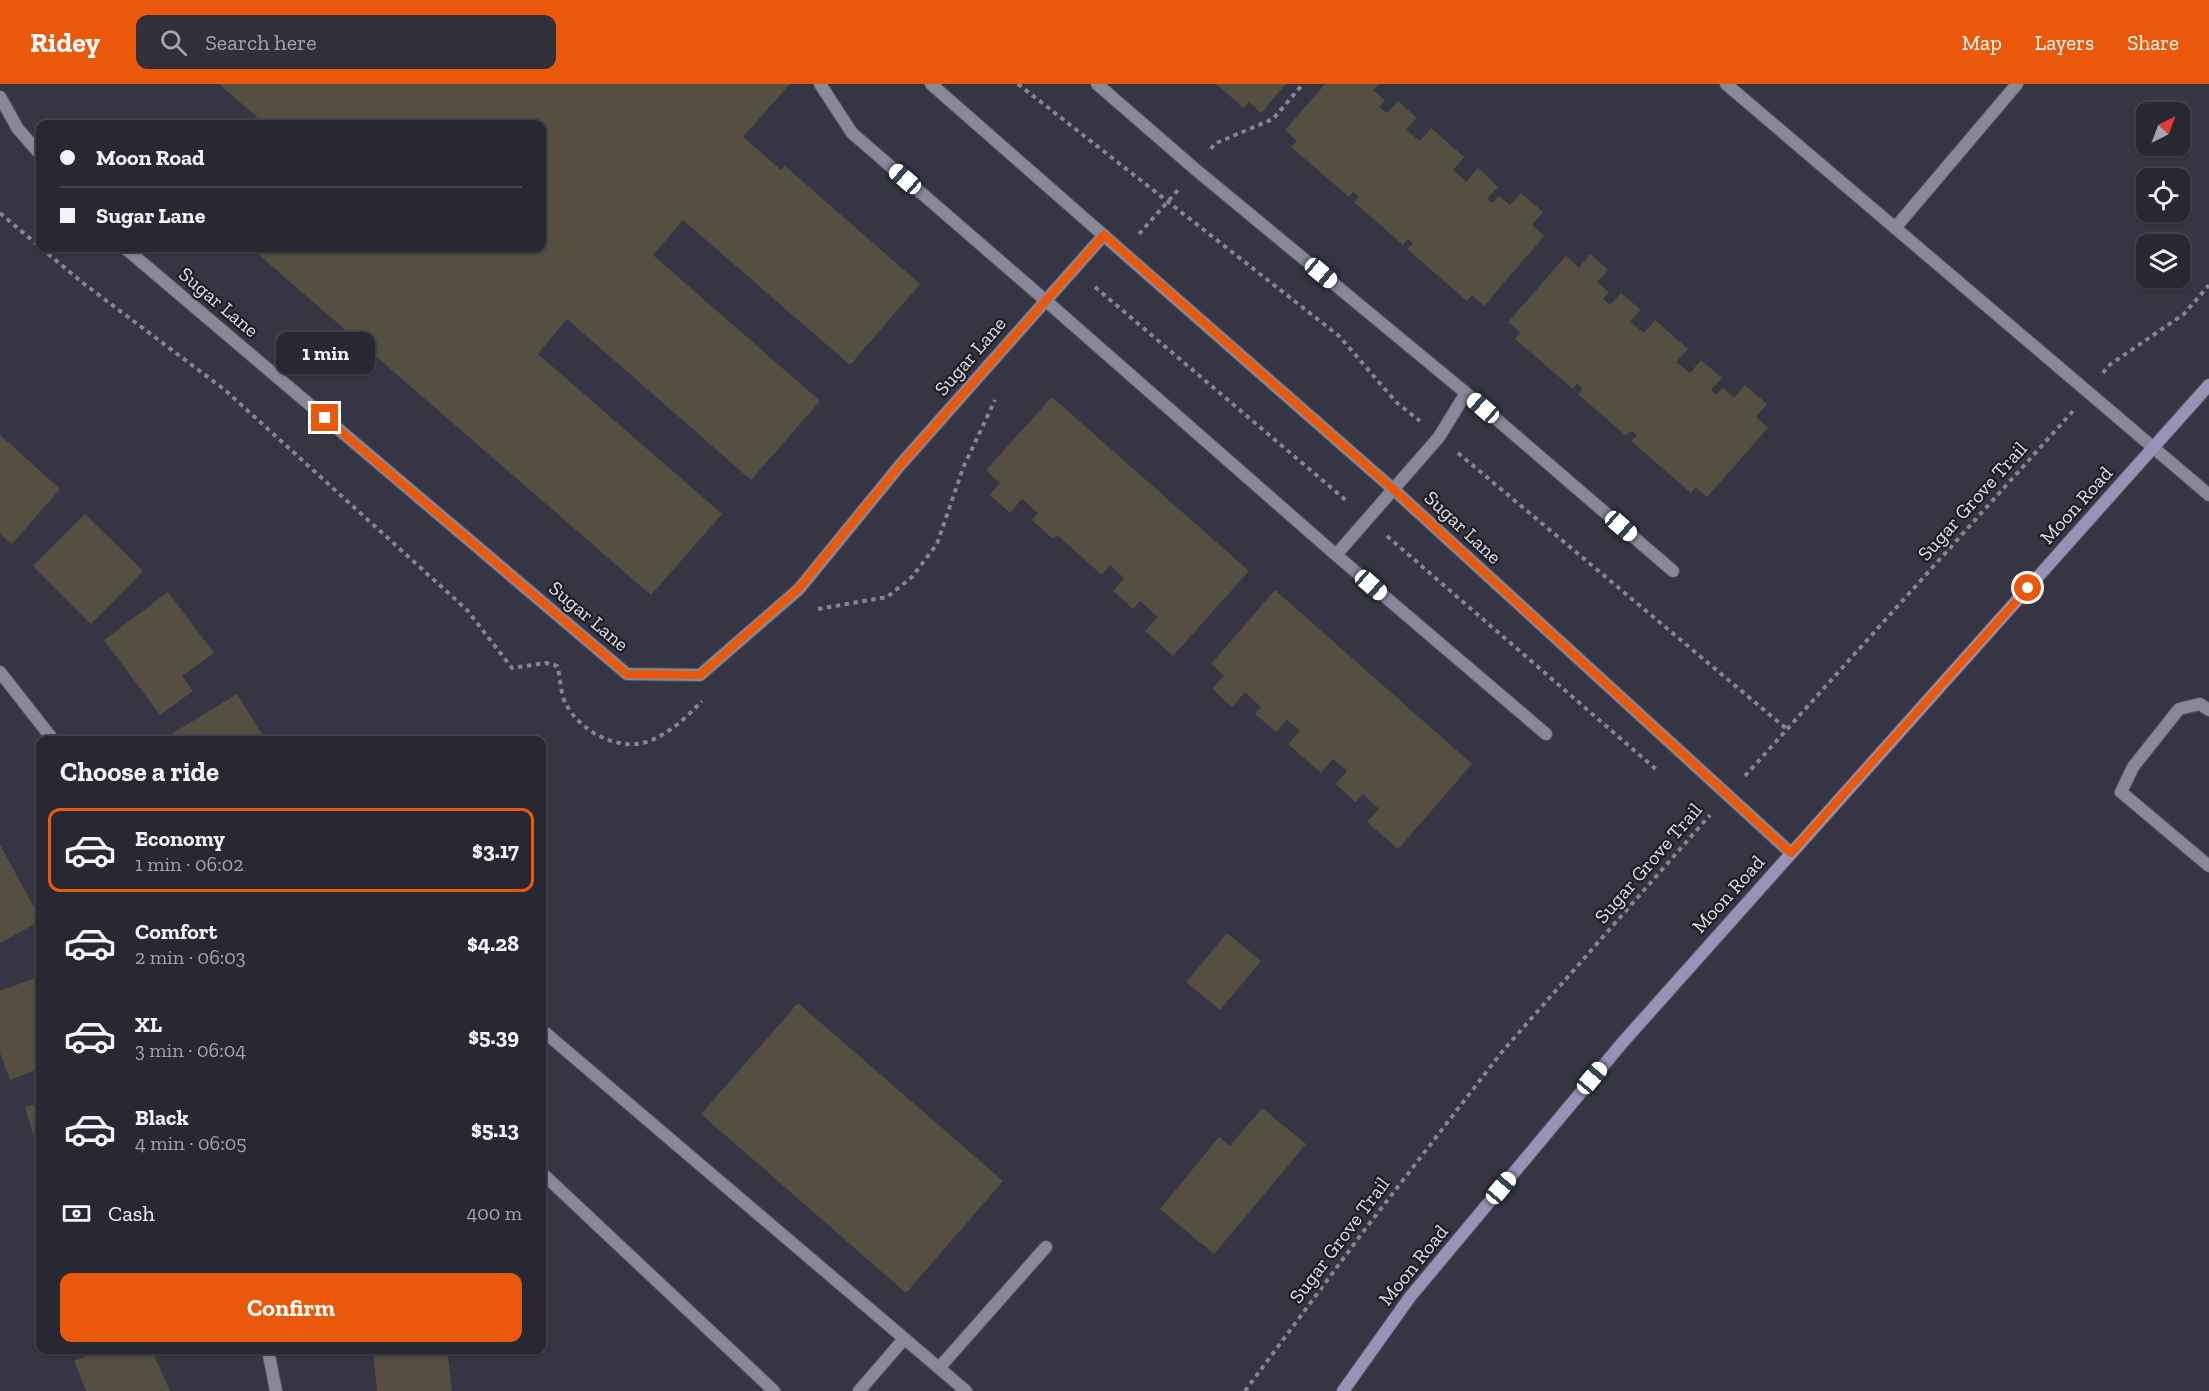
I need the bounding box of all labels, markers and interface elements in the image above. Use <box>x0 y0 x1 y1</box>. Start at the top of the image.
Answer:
search box <box>136 15 556 69</box>
text: Ridey <box>30 26 100 59</box>
icon: search <box>157 26 190 59</box>
text: Search here <box>205 29 317 56</box>
text: Map <box>1962 30 2002 55</box>
text: Layers <box>2035 30 2094 55</box>
text: Share <box>2127 30 2179 55</box>
north arrow <box>2136 102 2190 156</box>
map controls <box>2136 102 2190 288</box>
text: Moon Road <box>96 144 205 171</box>
car <box>886 160 924 198</box>
button: locate <box>2136 168 2190 222</box>
text: Sugar Lane <box>96 202 205 229</box>
button: layers <box>2136 234 2190 288</box>
car <box>1301 255 1341 291</box>
street label: Sugar Lane <box>174 262 264 342</box>
street label: Sugar Lane <box>929 312 1011 400</box>
callout: 1 min <box>276 331 374 373</box>
text: 1 min <box>302 341 349 365</box>
car <box>1464 389 1502 427</box>
route end <box>311 404 338 431</box>
street label: Sugar Grove Trail <box>1912 437 2032 565</box>
street label: Moon Road <box>2035 461 2117 549</box>
street label: Sugar Lane <box>1420 485 1506 569</box>
car <box>1602 507 1640 545</box>
car <box>1352 566 1390 604</box>
route start <box>2014 574 2041 601</box>
street label: Sugar Lane <box>544 576 634 656</box>
text: Choose a ride <box>60 756 219 788</box>
street label: Sugar Grove Trail <box>1589 798 1707 928</box>
icon: car <box>63 823 117 877</box>
text: Economy <box>135 825 225 852</box>
text: $3.17 <box>472 837 519 864</box>
street label: Moon Road <box>1687 850 1769 938</box>
text: 1 min · 06:02 <box>135 852 243 876</box>
icon: car <box>63 916 117 970</box>
text: Comfort <box>135 918 217 945</box>
text: $4.28 <box>467 930 519 957</box>
text: 2 min · 06:03 <box>135 945 246 969</box>
icon: car <box>63 1009 117 1063</box>
text: XL <box>135 1011 162 1038</box>
text: $5.39 <box>468 1023 519 1050</box>
text: 3 min · 06:04 <box>135 1038 246 1062</box>
car <box>1574 1058 1610 1098</box>
icon: car <box>63 1102 117 1156</box>
text: Black <box>135 1104 189 1131</box>
text: $5.13 <box>471 1116 519 1143</box>
text: 4 min · 06:05 <box>135 1131 246 1155</box>
car <box>1483 1168 1519 1208</box>
street label: Sugar Grove Trail <box>1284 1172 1394 1308</box>
icon: cash <box>60 1197 93 1230</box>
text: Cash <box>108 1200 155 1227</box>
text: 400 m <box>466 1201 522 1225</box>
street label: Moon Road <box>1373 1220 1453 1310</box>
button: Confirm <box>60 1273 522 1342</box>

